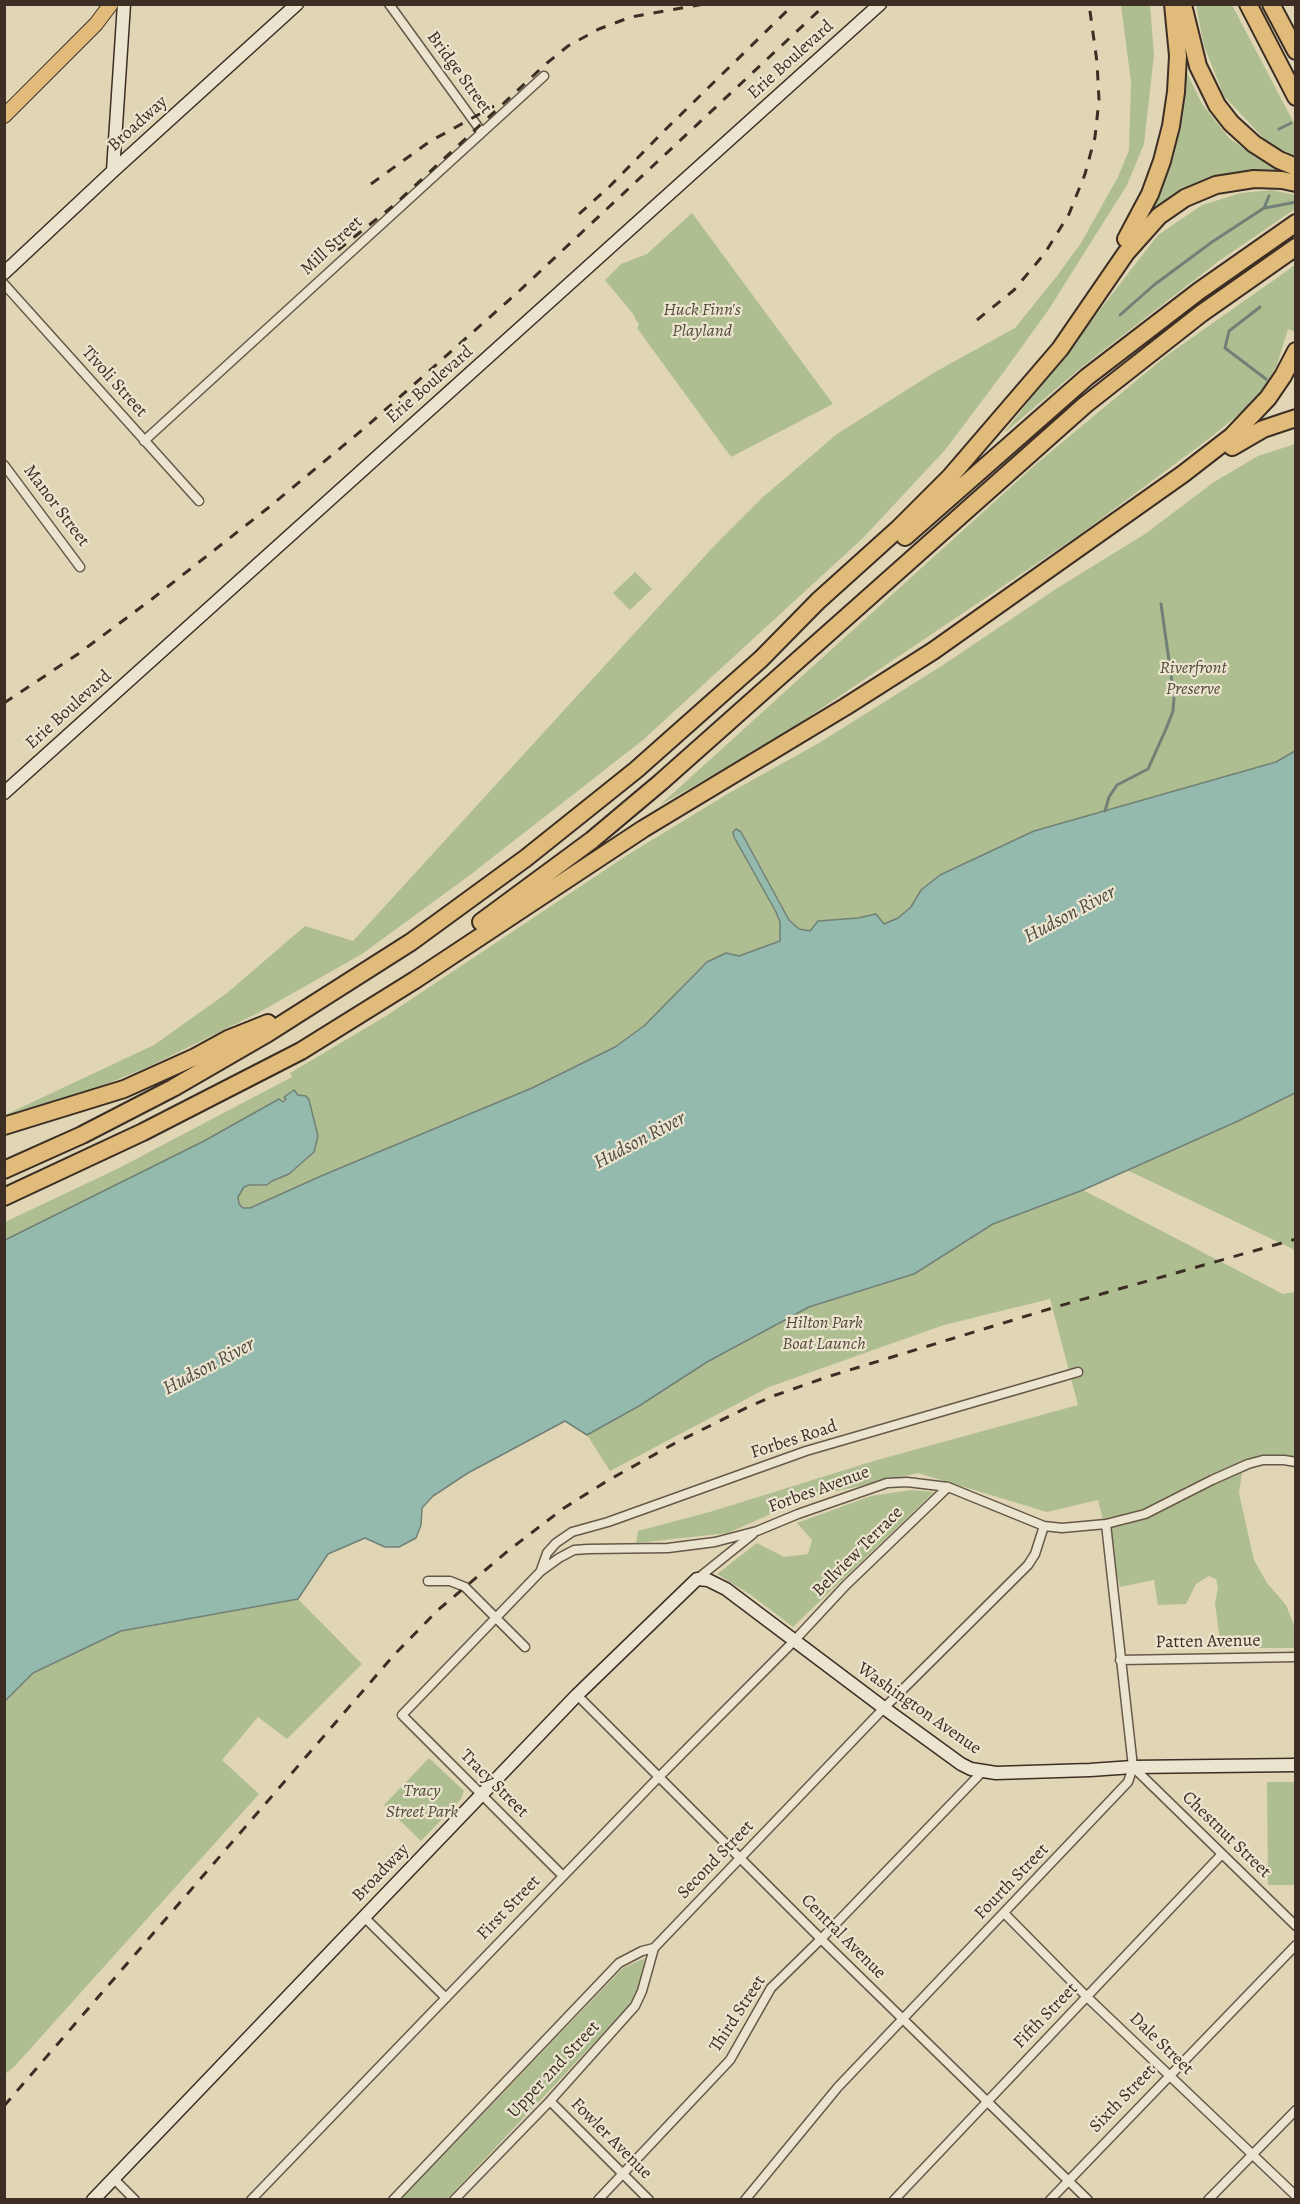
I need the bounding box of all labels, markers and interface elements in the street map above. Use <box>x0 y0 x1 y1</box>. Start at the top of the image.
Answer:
street label: Erie Boulevard <box>744 16 838 104</box>
street label: Bridge Street <box>422 27 496 119</box>
street label: Broadway <box>104 92 172 156</box>
street label: Mill Street <box>297 212 367 280</box>
park label: Huck Finn's Playland <box>663 300 741 342</box>
street label: Erie Boulevard <box>382 341 478 429</box>
street label: Tivoli Street <box>76 342 152 422</box>
street label: Manor Street <box>18 461 94 551</box>
park label: Riverfront Preserve <box>1159 658 1227 700</box>
street label: Erie Boulevard <box>22 666 116 754</box>
water label: Hudson River <box>1020 881 1120 949</box>
water label: Hudson River <box>590 1107 690 1175</box>
park label: Hilton Park Boat Launch <box>782 1313 866 1356</box>
water label: Hudson River <box>159 1333 259 1401</box>
street label: Forbes Road <box>748 1416 840 1464</box>
street label: Forbes Avenue <box>766 1462 872 1518</box>
street label: Bellview Terrace <box>808 1502 908 1602</box>
street label: Patten Avenue <box>1155 1630 1261 1654</box>
street label: Washington Avenue <box>853 1658 985 1760</box>
street label: Tracy Street <box>455 1745 533 1823</box>
park label: Tracy Street Park <box>386 1781 458 1824</box>
street label: Chestnut Street <box>1177 1787 1275 1883</box>
street label: Second Street <box>673 1816 759 1904</box>
street label: Broadway <box>348 1839 414 1907</box>
street label: Fourth Street <box>970 1839 1054 1925</box>
street label: First Street <box>473 1871 545 1945</box>
street label: Central Avenue <box>796 1890 890 1984</box>
street label: Third Street <box>705 1972 771 2056</box>
street label: Fifth Street <box>1009 1979 1083 2053</box>
street label: Dale Street <box>1124 2008 1198 2080</box>
street label: Upper 2nd Street <box>503 2017 605 2123</box>
street label: Sixth Street <box>1085 2060 1161 2138</box>
street label: Fowler Avenue <box>566 2094 656 2184</box>

